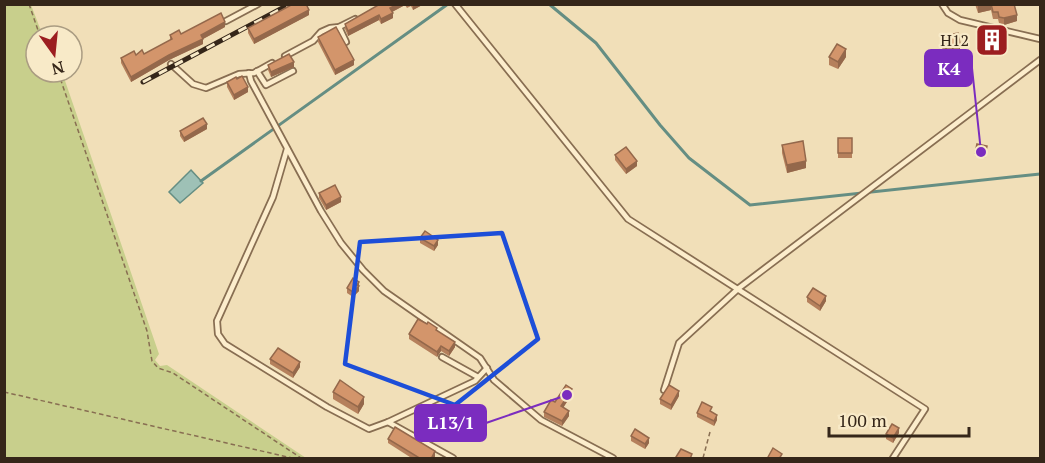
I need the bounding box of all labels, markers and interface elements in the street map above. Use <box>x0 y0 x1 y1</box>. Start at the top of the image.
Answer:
building icon: H12 <box>974 22 1010 58</box>
north arrow <box>24 24 84 84</box>
place label: H12 <box>940 29 969 51</box>
callout: K4 <box>925 50 972 86</box>
text: N <box>49 56 67 81</box>
text: K4 <box>938 56 961 80</box>
scale bar <box>829 400 968 438</box>
callout: L13/1 <box>415 405 486 441</box>
text: 100 m <box>838 408 887 432</box>
text: L13/1 <box>427 410 475 434</box>

